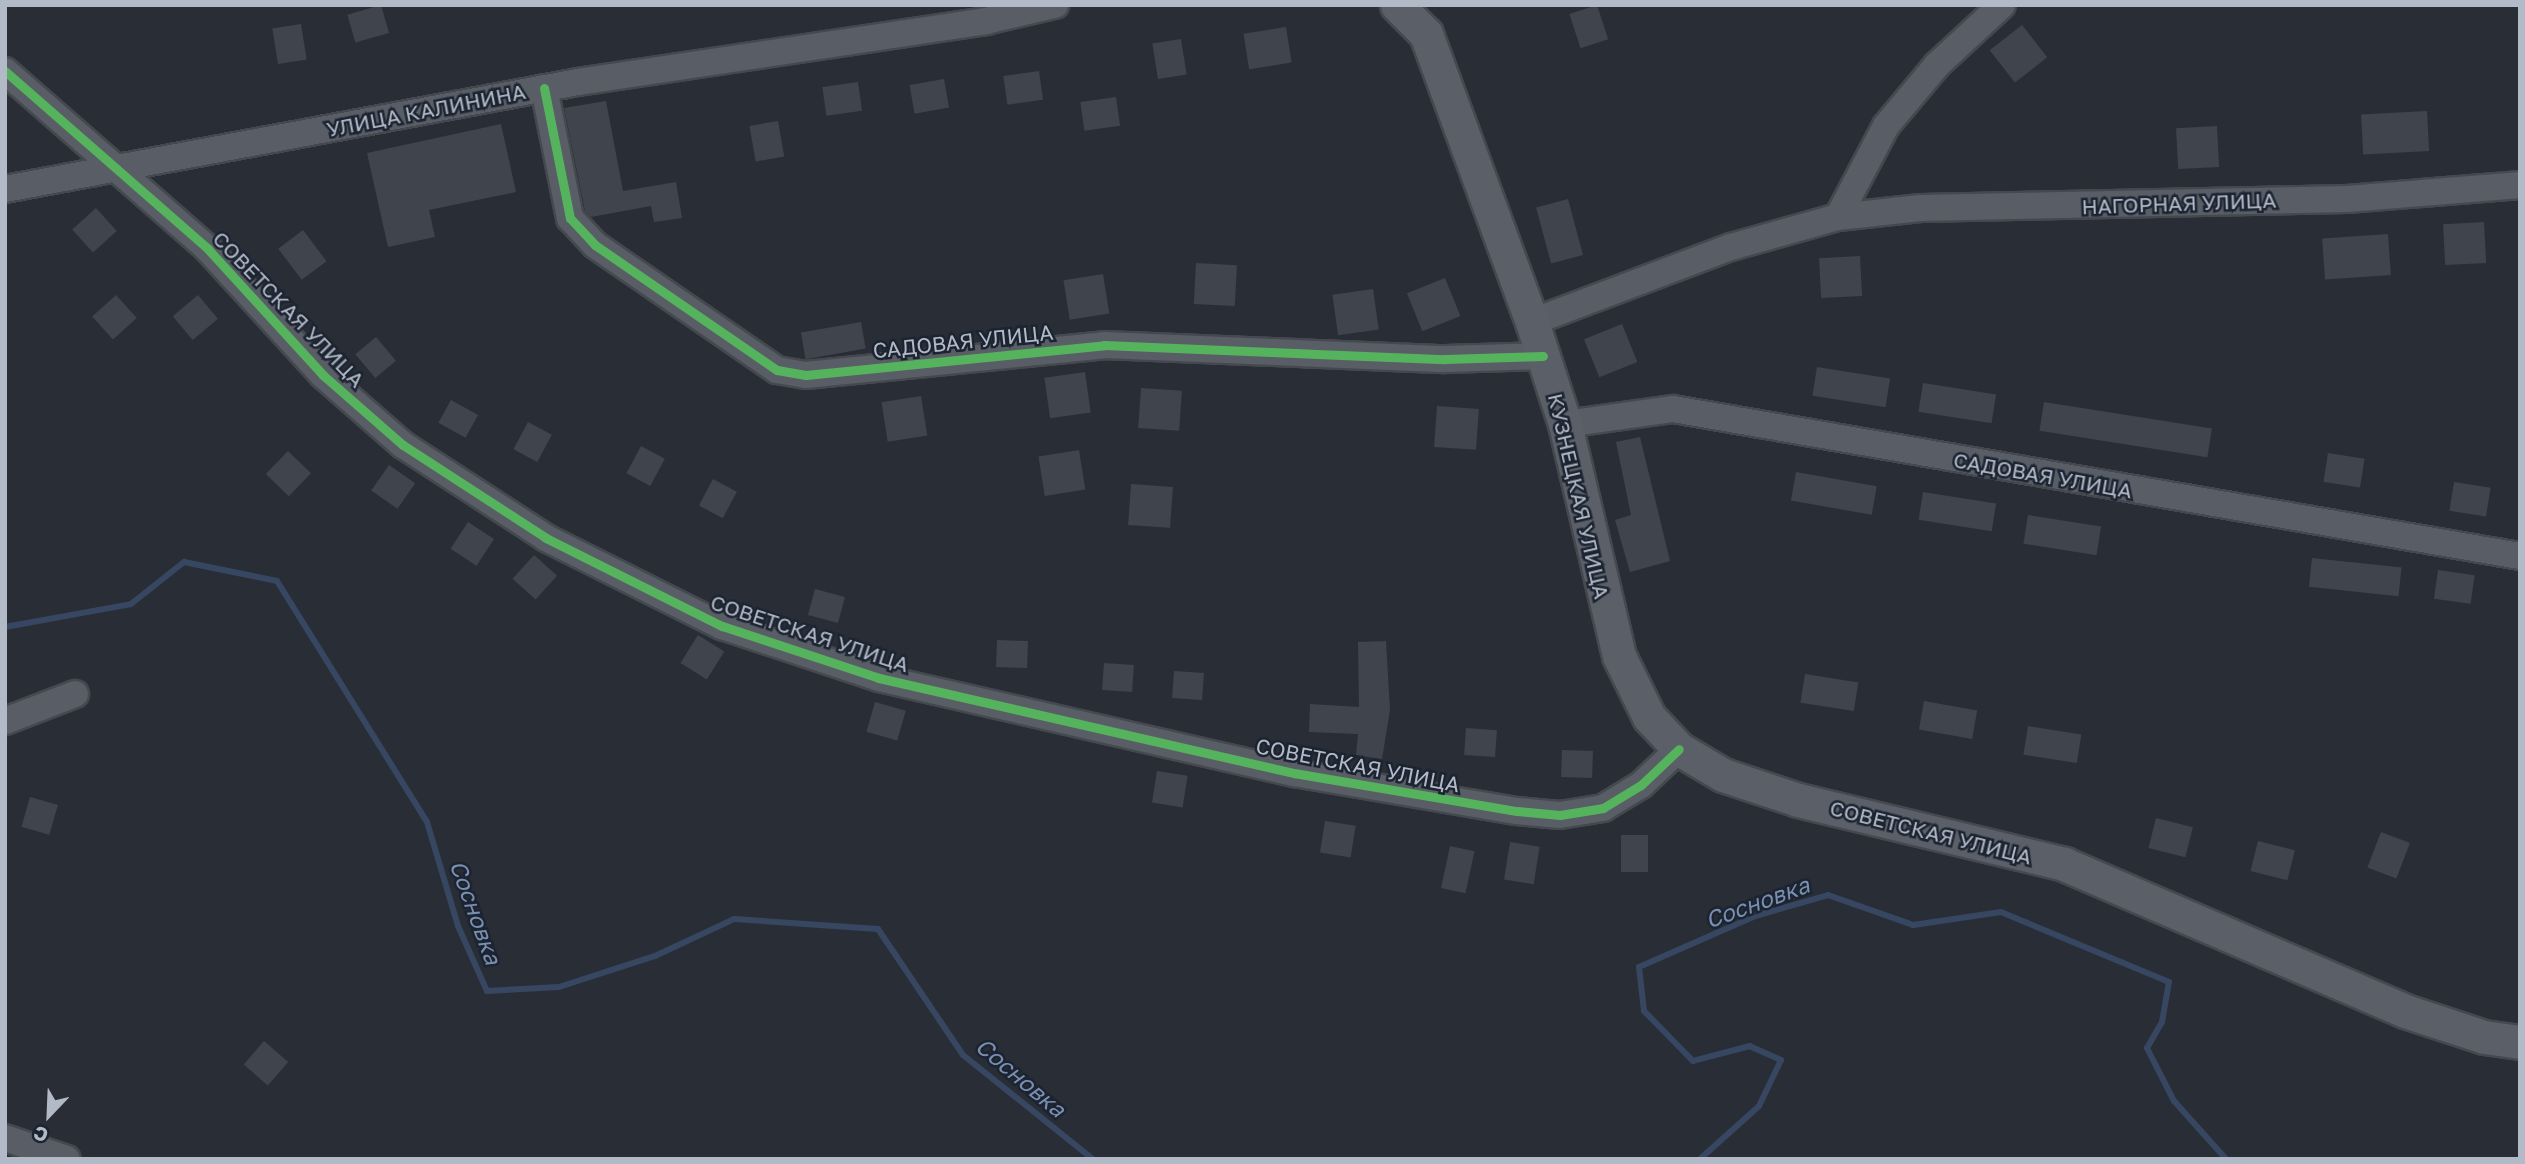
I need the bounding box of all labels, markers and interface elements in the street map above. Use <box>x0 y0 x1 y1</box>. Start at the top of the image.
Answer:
street label: УЛИЦА КАЛИНИНА <box>324 78 528 142</box>
street label: НАГОРНАЯ УЛИЦА <box>2081 187 2277 219</box>
street label: СОВЕТСКАЯ УЛИЦА <box>208 226 370 392</box>
street label: САДОВАЯ УЛИЦА <box>872 319 1054 363</box>
street label: КУЗНЕЦКАЯ УЛИЦА <box>1543 391 1615 601</box>
street label: САДОВАЯ УЛИЦА <box>1952 447 2134 503</box>
street label: СОВЕТСКАЯ УЛИЦА <box>708 589 912 677</box>
street label: СОВЕТСКАЯ УЛИЦА <box>1254 733 1462 797</box>
street label: СОВЕТСКАЯ УЛИЦА <box>1827 795 2035 869</box>
water label: Сосновка <box>444 856 508 968</box>
water label: Сосновка <box>1701 870 1813 934</box>
water label: Сосновка <box>970 1031 1072 1123</box>
north arrow <box>14 1080 84 1150</box>
text: С <box>30 1122 51 1148</box>

